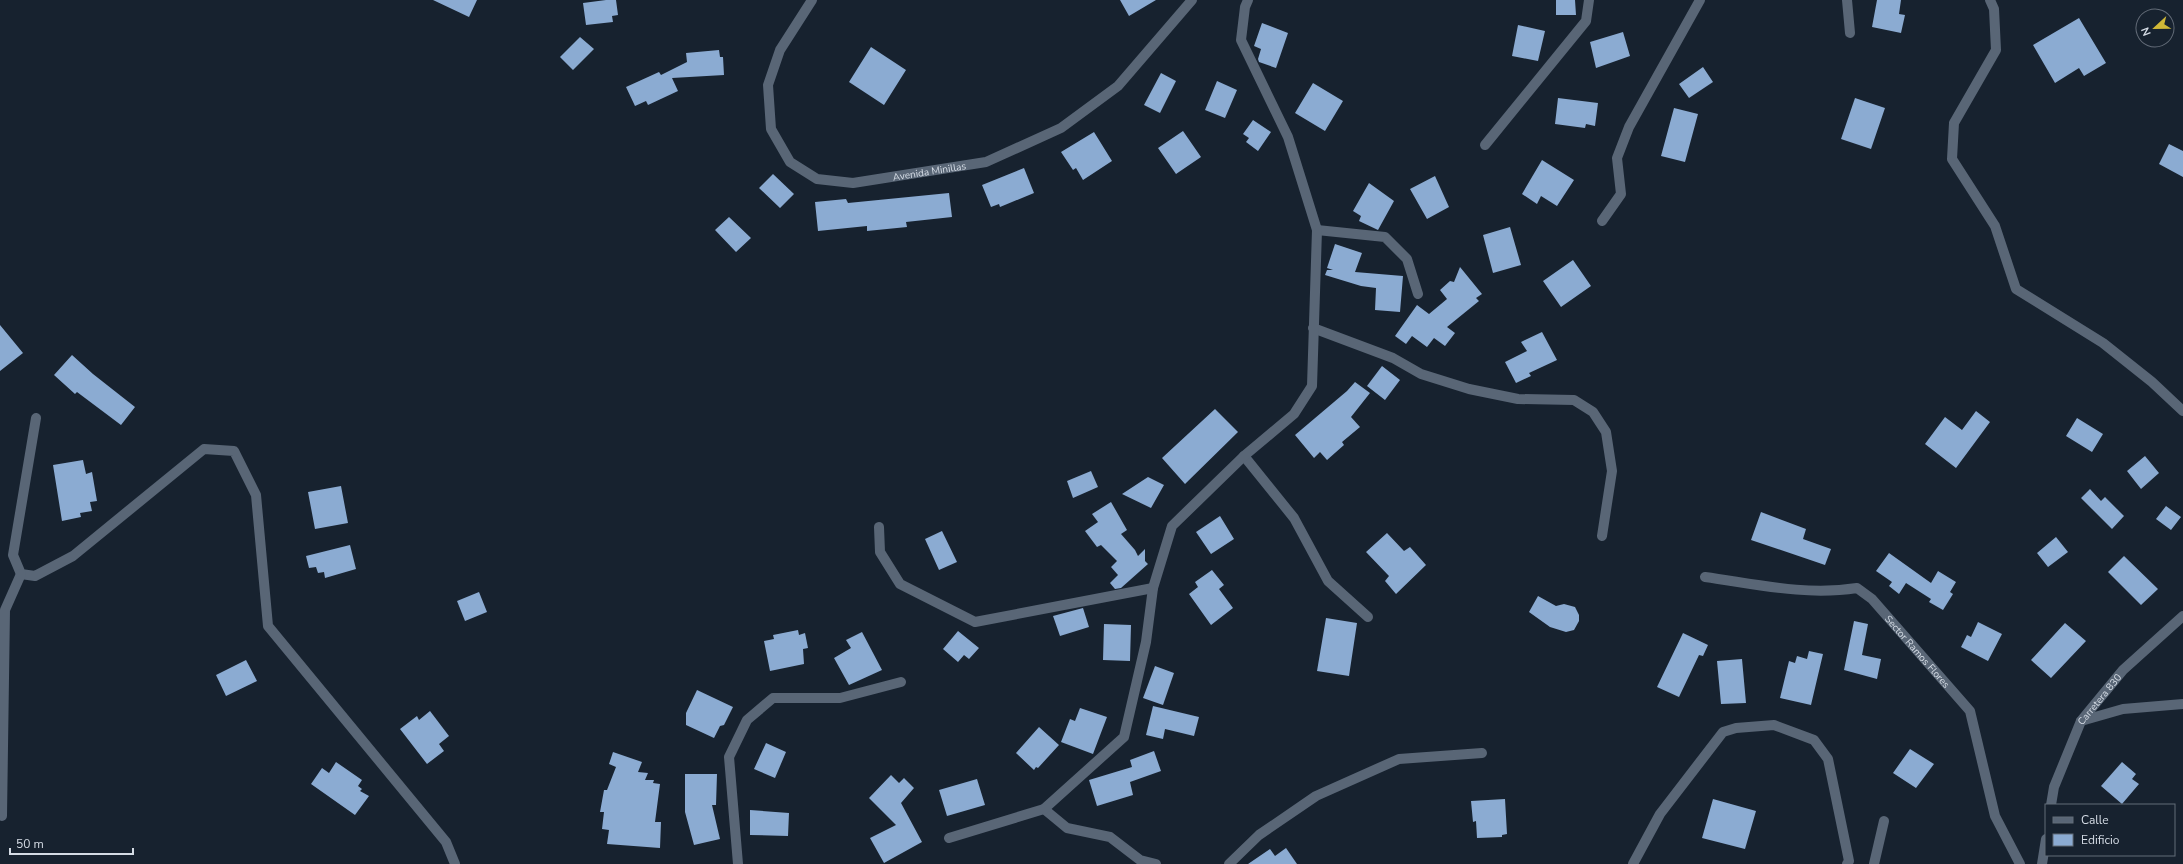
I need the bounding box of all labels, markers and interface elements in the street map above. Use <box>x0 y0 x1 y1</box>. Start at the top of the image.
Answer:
north arrow <box>2135 8 2175 48</box>
text: N <box>2138 25 2155 38</box>
street label: Avenida Minillas <box>892 159 967 185</box>
street label: Sector Ramos Flores <box>1881 612 1953 691</box>
street label: Carretera 830 <box>2075 671 2125 728</box>
legend <box>2045 804 2175 856</box>
text: Calle <box>2081 812 2109 828</box>
scale bar <box>10 830 133 856</box>
text: Edificio <box>2081 832 2120 848</box>
text: 50 m <box>16 836 44 852</box>

